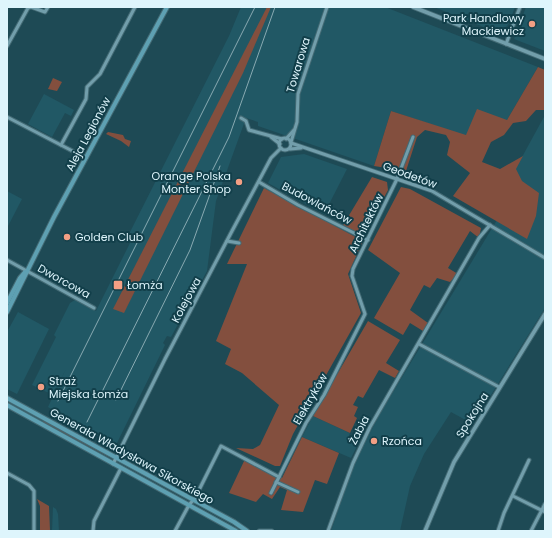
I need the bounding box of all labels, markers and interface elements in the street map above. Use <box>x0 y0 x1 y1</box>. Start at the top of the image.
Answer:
place label: Park Handlowy Mackiewicz <box>443 10 525 39</box>
marker: Park Handlowy Mackiewicz <box>527 19 537 29</box>
street label: Towarowa <box>282 35 314 95</box>
street label: Aleja Legionów <box>62 94 114 174</box>
street label: Geodetów <box>381 158 439 192</box>
place label: Orange Polska Monter Shop <box>152 168 231 197</box>
marker: Orange Polska Monter Shop <box>234 177 244 187</box>
street label: Budowlańców <box>279 178 355 228</box>
street label: Architektów <box>345 191 387 255</box>
place label: Golden Club <box>75 229 143 245</box>
marker: Golden Club <box>62 232 72 242</box>
street label: Dworcowa <box>35 260 93 302</box>
street label: Kolejowa <box>167 274 205 326</box>
place label: Łomża <box>127 277 163 293</box>
marker: Łomża <box>112 279 124 291</box>
street label: Elektryków <box>289 370 331 428</box>
place label: Straż Miejska Łomża <box>49 373 128 402</box>
marker: Straż Miejska Łomża <box>36 382 46 392</box>
street label: Spokojna <box>452 389 492 441</box>
street label: Generała Władysława Sikorskiego <box>47 404 217 508</box>
street label: Żabia <box>345 413 373 447</box>
place label: Rzońca <box>382 433 422 449</box>
marker: Rzońca <box>369 436 379 446</box>

